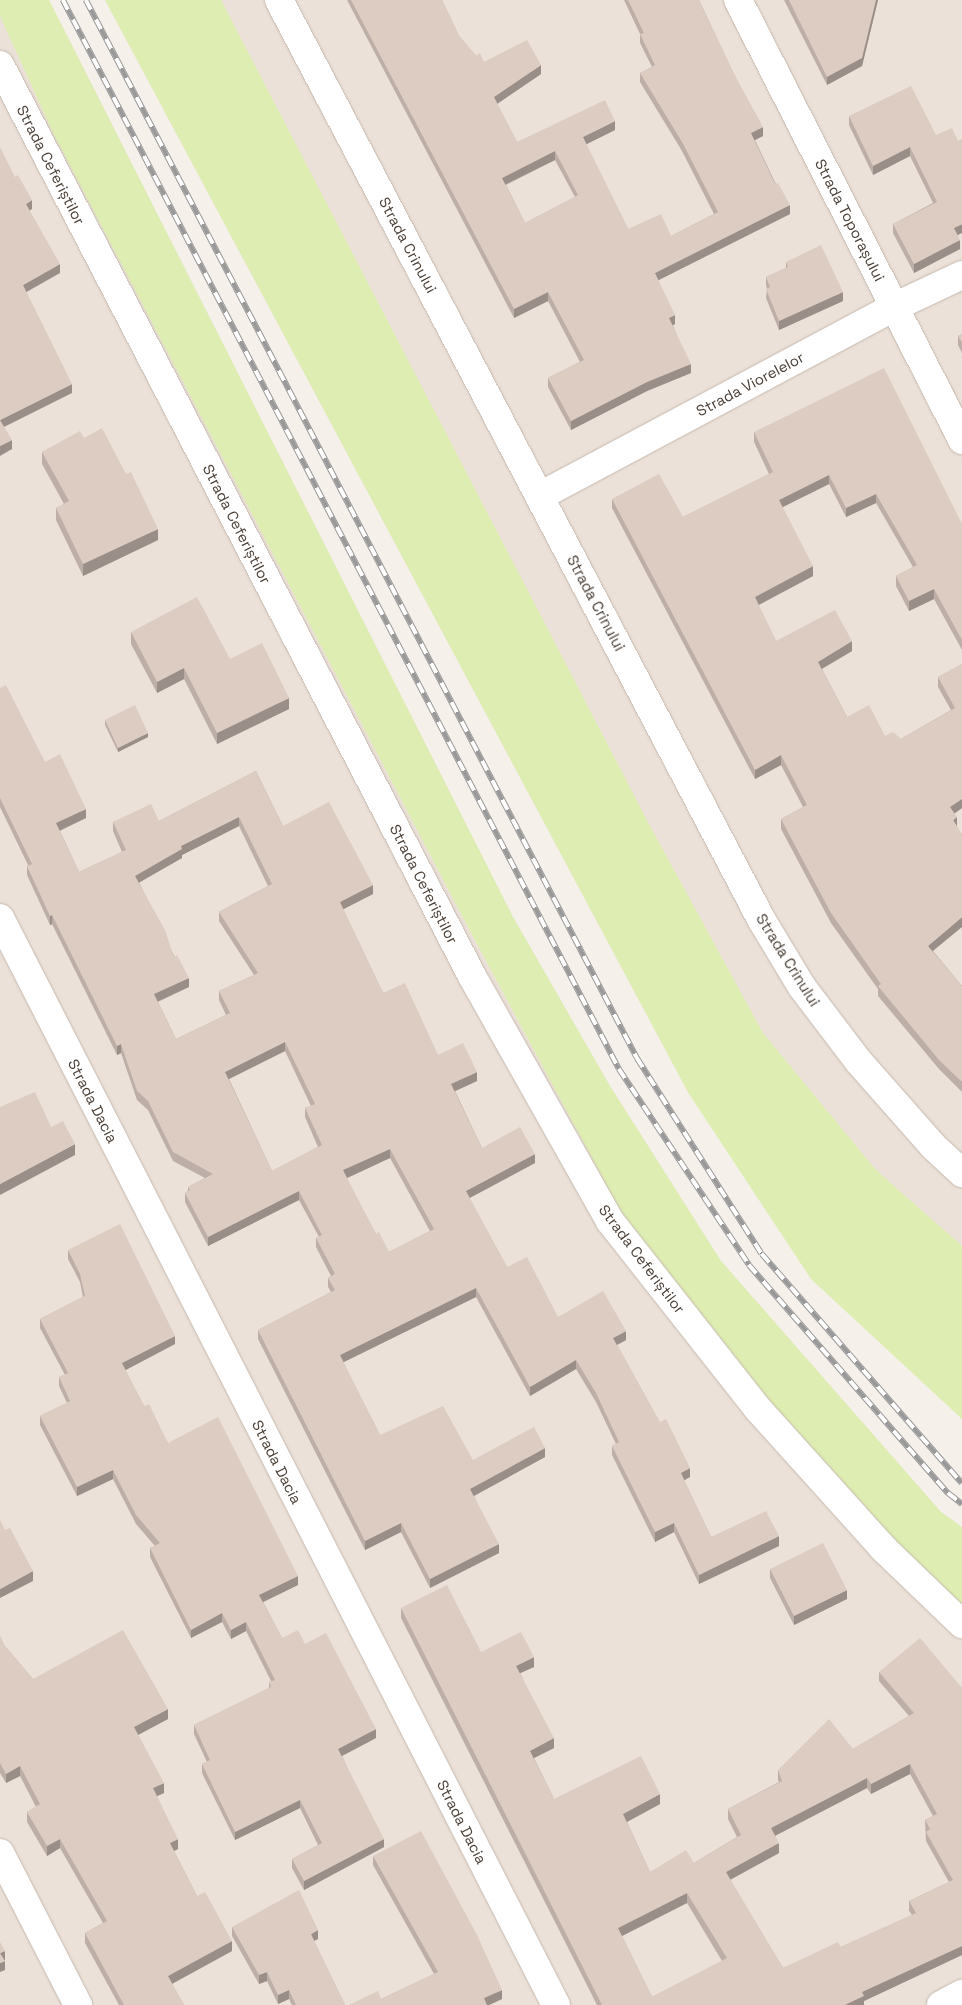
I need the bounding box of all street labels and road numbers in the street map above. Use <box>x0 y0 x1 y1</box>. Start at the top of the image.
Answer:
street label: Strada Ceferiștilor <box>13 102 89 228</box>
street label: Strada Toporașului <box>811 156 889 284</box>
street label: Strada Crinului <box>375 194 441 296</box>
street label: Strada Viorelelor <box>693 348 807 420</box>
street label: Strada Ceferiștilor <box>199 461 275 587</box>
street label: Strada Crinului <box>563 552 629 654</box>
street label: Strada Ceferiștilor <box>386 821 462 947</box>
street label: Strada Crinului <box>752 910 824 1010</box>
street label: Strada Dacia <box>64 1056 122 1146</box>
street label: Strada Ceferiștilor <box>595 1201 689 1317</box>
street label: Strada Dacia <box>248 1417 306 1507</box>
street label: Strada Dacia <box>433 1777 491 1867</box>

